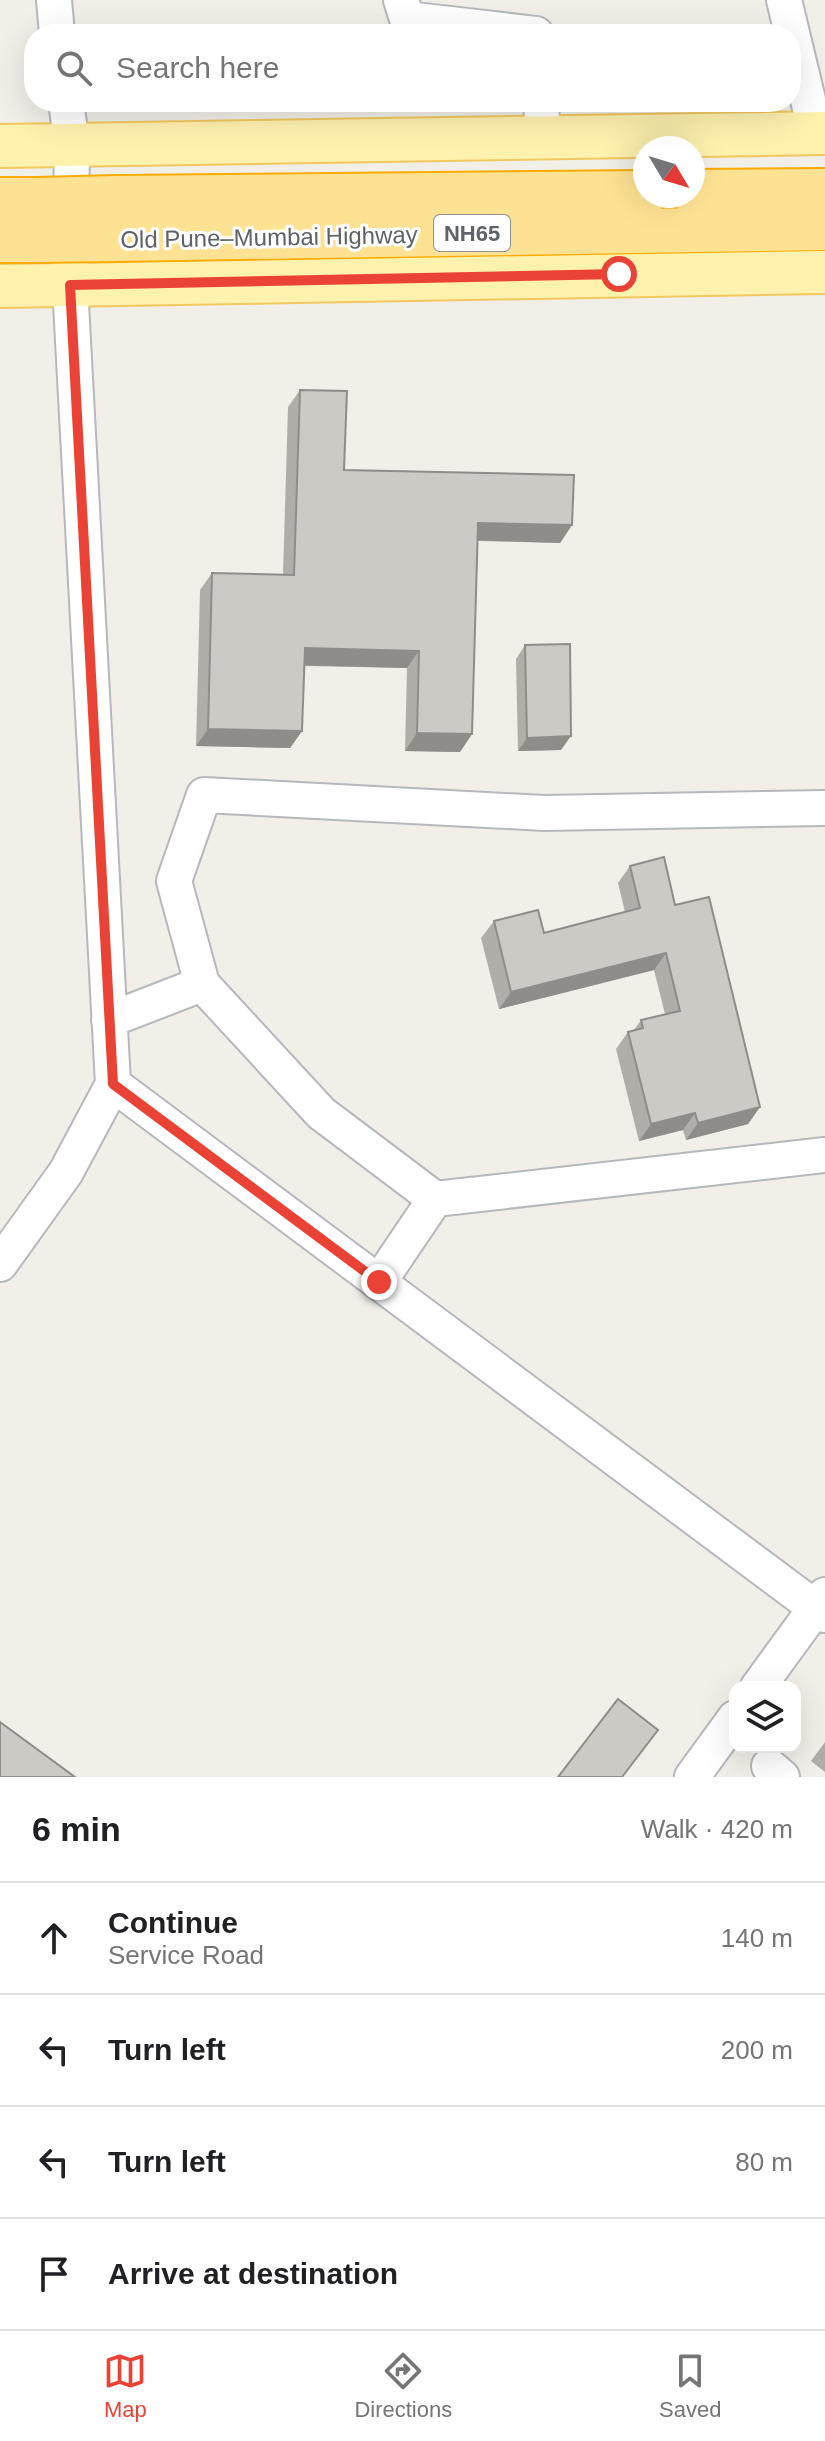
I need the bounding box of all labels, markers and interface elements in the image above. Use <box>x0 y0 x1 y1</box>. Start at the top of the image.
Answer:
search box <box>24 24 801 112</box>
icon: search <box>52 46 96 90</box>
text: Search here <box>116 51 279 84</box>
north arrow <box>633 136 705 208</box>
road number: NH65 <box>434 215 510 251</box>
street label: Old Pune–Mumbai Highway <box>120 221 418 253</box>
route start <box>601 256 637 292</box>
route end <box>361 1264 397 1300</box>
map controls <box>729 1681 801 1753</box>
button: layers <box>729 1681 801 1753</box>
text: 6 min <box>32 1810 121 1848</box>
text: Walk · 420 m <box>641 1814 793 1844</box>
text: Continue <box>108 1906 238 1939</box>
icon: ahead <box>32 1916 76 1960</box>
text: 140 m <box>721 1923 793 1953</box>
text: Service Road <box>108 1940 264 1970</box>
icon: left <box>32 2028 76 2072</box>
text: Turn left <box>108 2033 226 2066</box>
text: 200 m <box>721 2035 793 2065</box>
icon: left <box>32 2140 76 2184</box>
text: Turn left <box>108 2145 226 2178</box>
text: 80 m <box>735 2147 793 2177</box>
icon: arrive <box>32 2252 76 2296</box>
text: Arrive at destination <box>108 2257 398 2290</box>
tab: Map <box>103 2349 147 2423</box>
tab: Directions <box>354 2349 452 2423</box>
tab: Saved <box>659 2349 722 2423</box>

